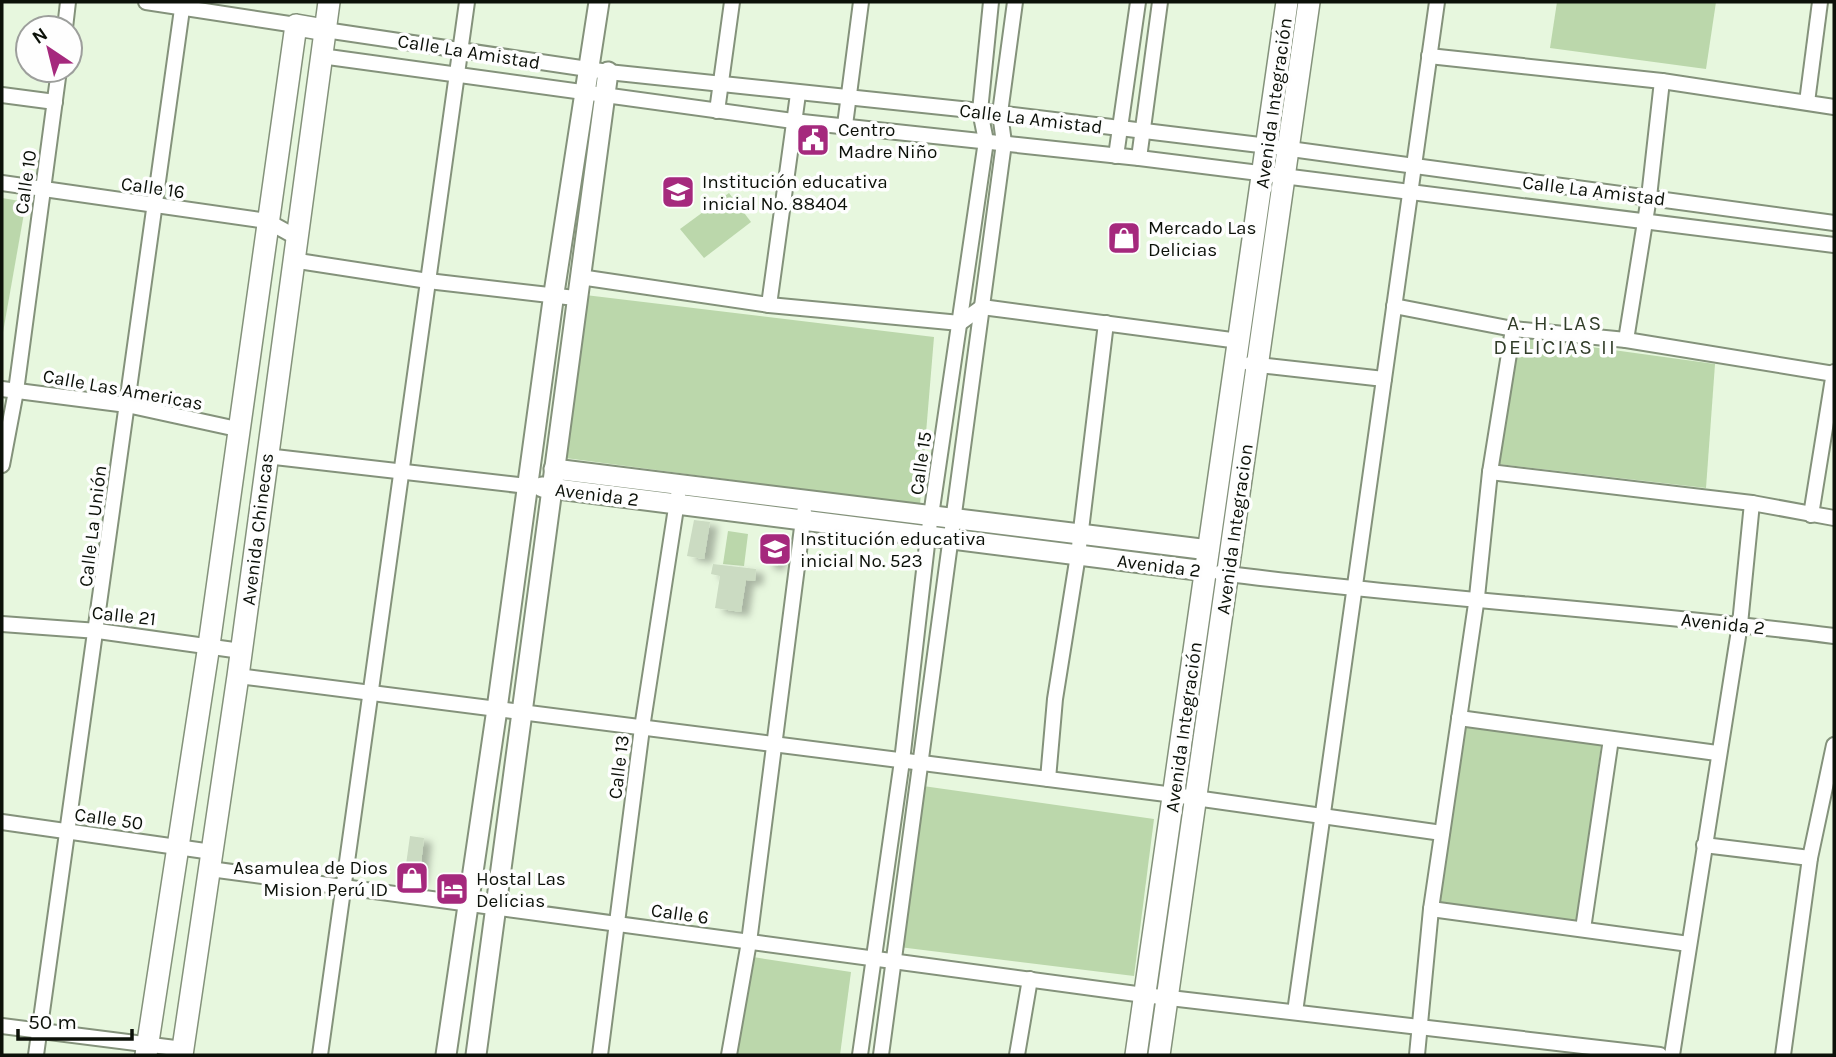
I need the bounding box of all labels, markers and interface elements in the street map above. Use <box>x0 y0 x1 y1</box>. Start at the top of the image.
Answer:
north arrow <box>14 14 84 84</box>
street label: Avenida Integración <box>1251 16 1297 190</box>
text: N <box>28 23 52 49</box>
street label: Calle La Amistad <box>396 30 542 74</box>
street label: Calle La Amistad <box>958 99 1104 139</box>
place label: Centro Madre Niño <box>838 119 937 163</box>
public building icon: Centro Madre Niño <box>794 121 832 159</box>
street label: Calle 10 <box>11 149 41 216</box>
place label: Institución educativa inicial No. 88404 <box>702 171 888 215</box>
street label: Calle La Amistad <box>1521 171 1667 211</box>
street label: Calle 16 <box>120 173 186 203</box>
school or university icon: Institución educativa inicial No. 88404 <box>659 173 697 211</box>
place label: Mercado Las Delicias <box>1148 217 1256 261</box>
shop icon: Mercado Las Delicias <box>1105 219 1143 257</box>
district label: A. H. LAS DELICIAS II <box>1493 311 1617 359</box>
street label: Calle Las Americas <box>41 365 205 415</box>
street label: Calle 15 <box>906 430 936 496</box>
street label: Avenida Integracion <box>1212 442 1258 616</box>
street label: Avenida Chinecas <box>238 452 278 607</box>
street label: Calle La Unión <box>75 464 111 588</box>
street label: Avenida 2 <box>554 479 640 511</box>
place label: Institución educativa inicial No. 523 <box>800 528 986 572</box>
school or university icon: Institución educativa inicial No. 523 <box>756 530 794 568</box>
street label: Avenida 2 <box>1116 550 1202 582</box>
street label: Calle 21 <box>91 602 157 630</box>
street label: Avenida 2 <box>1680 609 1766 639</box>
street label: Avenida Integración <box>1161 640 1207 814</box>
street label: Calle 13 <box>604 734 634 800</box>
street label: Calle 50 <box>73 803 145 835</box>
place label: Asamulea de Dios Mision Perú ID <box>233 857 388 901</box>
shop icon: Asamulea de Dios Mision Perú ID <box>393 859 431 897</box>
place label: Hostal Las Delicias <box>476 868 566 912</box>
hotel icon: Hostal Las Delicias <box>433 870 471 908</box>
street label: Calle 6 <box>650 899 710 929</box>
scale bar <box>18 998 131 1042</box>
text: 50 m <box>28 1010 77 1034</box>

